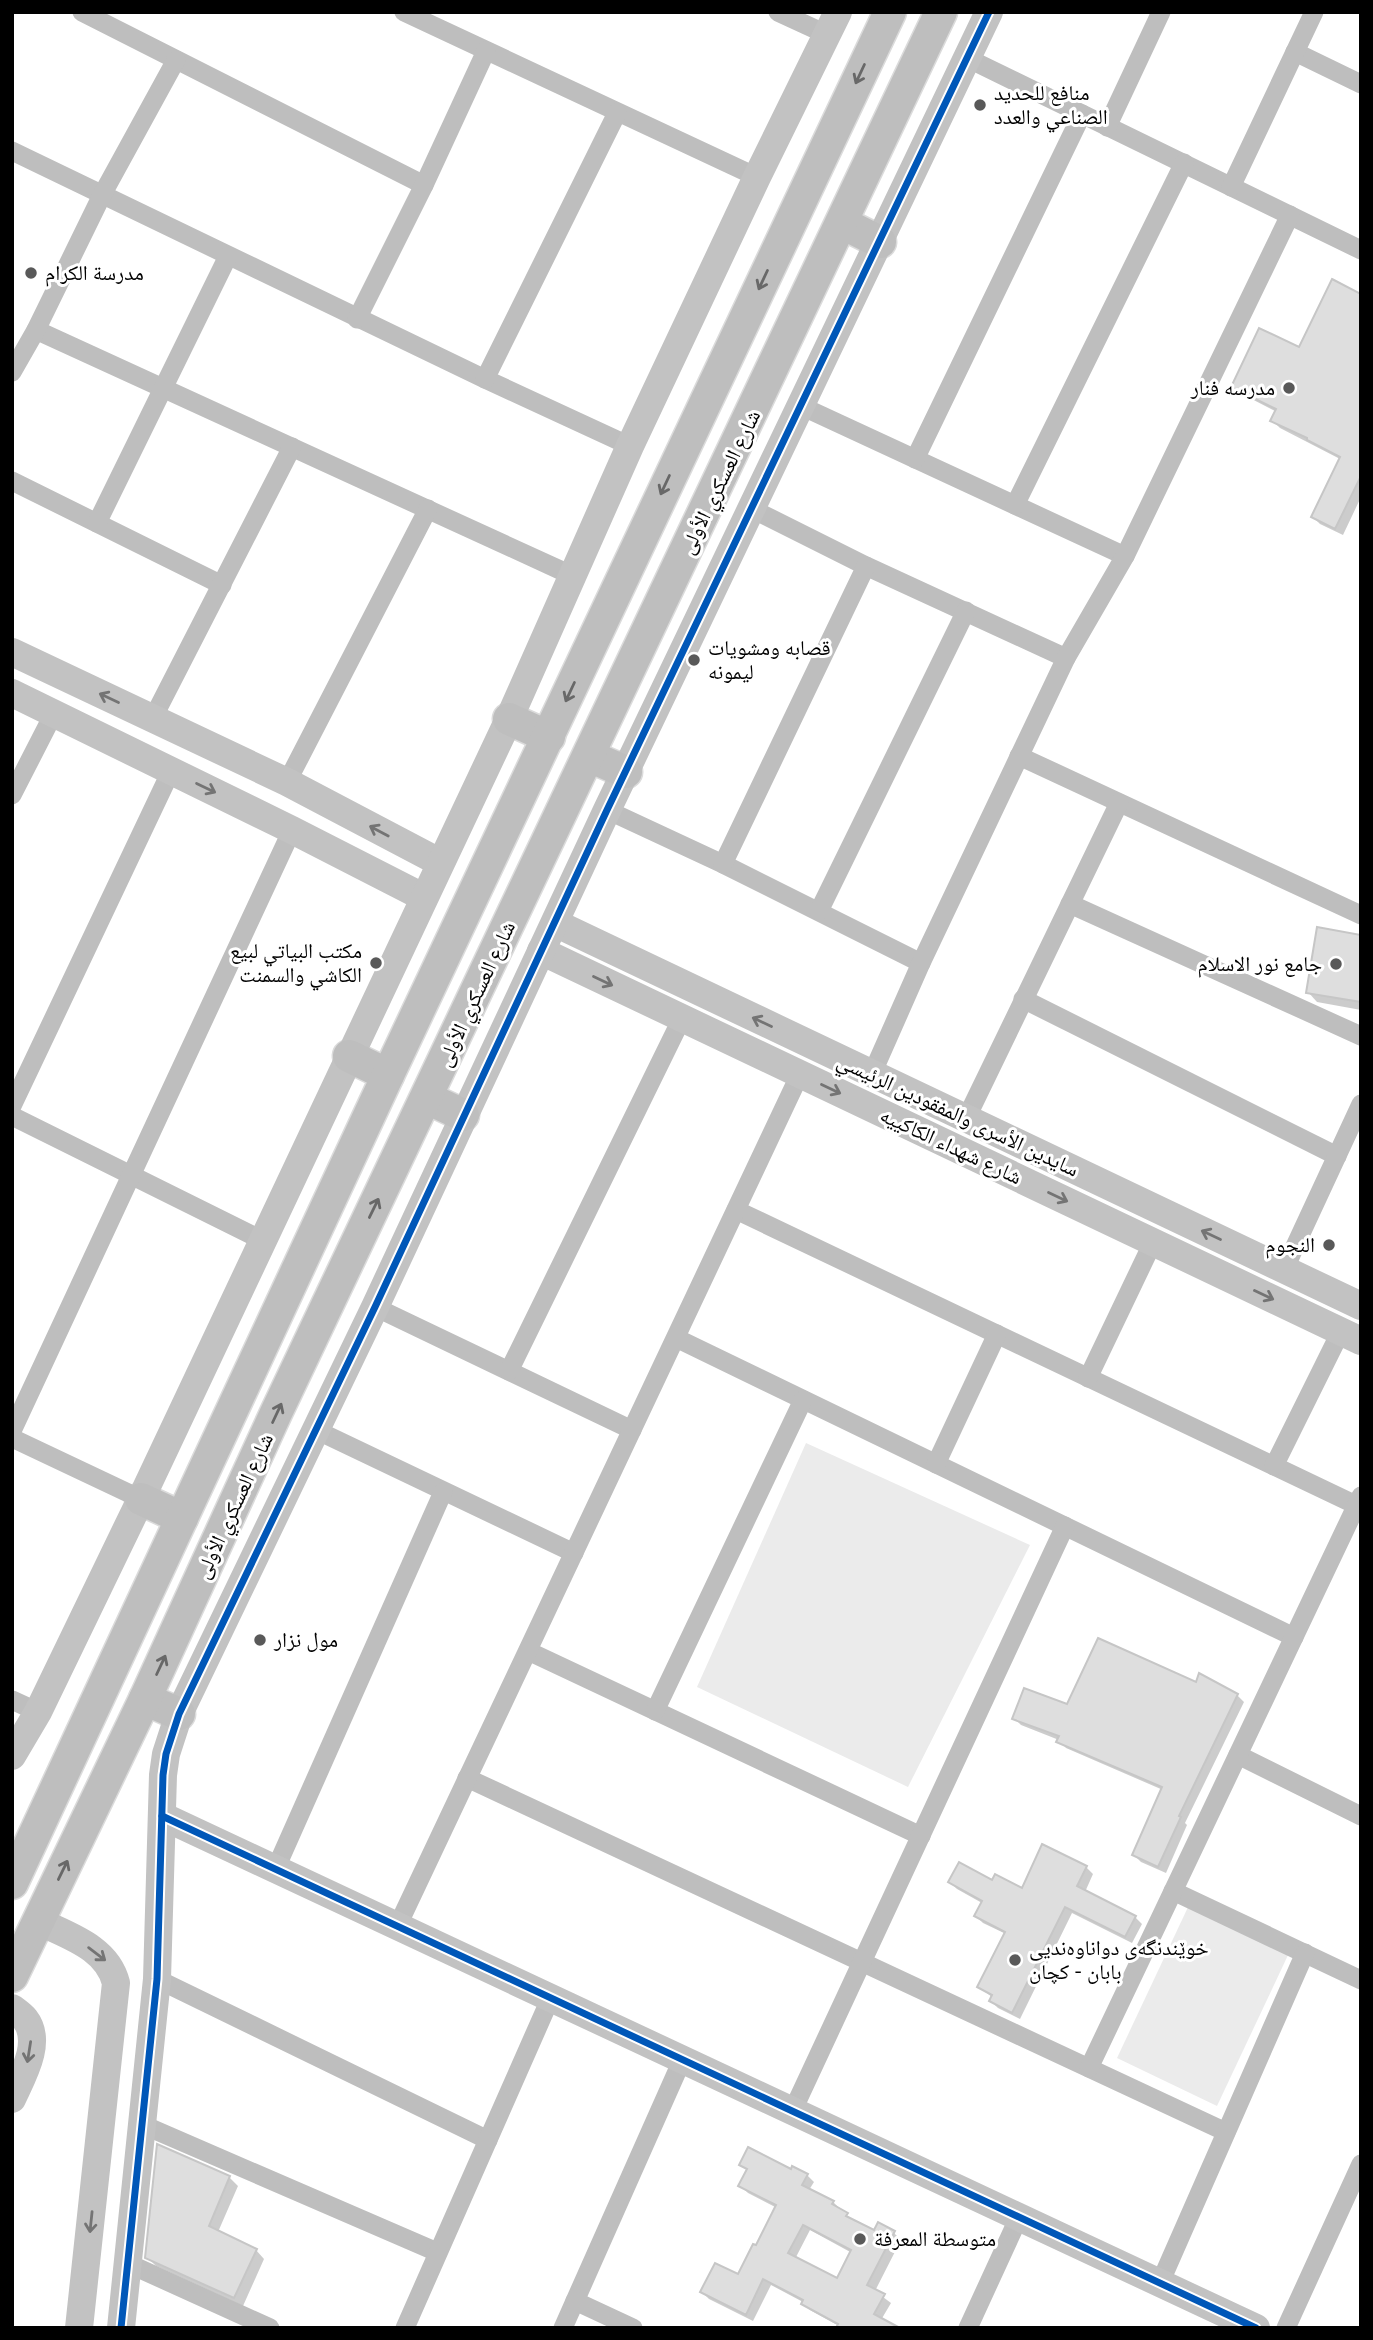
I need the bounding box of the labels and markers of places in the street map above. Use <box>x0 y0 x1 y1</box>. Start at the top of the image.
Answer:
place label: منافع للحديد الصناعي والعدد <box>994 80 1108 133</box>
marker: منافع للحديد الصناعي والعدد <box>972 97 988 113</box>
place label: مدرسة الكرام <box>45 260 144 287</box>
marker: مدرسة الكرام <box>23 265 39 281</box>
place label: مدرسه فنار <box>1190 375 1275 401</box>
marker: مدرسه فنار <box>1281 380 1297 396</box>
place label: قصابه ومشويات ليمونه <box>708 635 831 685</box>
marker: قصابه ومشويات ليمونه <box>686 652 702 668</box>
place label: مكتب البياتي لبيع الكاشي والسمنت <box>230 938 362 991</box>
place label: جامع نور الاسلام <box>1197 951 1322 978</box>
marker: مكتب البياتي لبيع الكاشي والسمنت <box>368 955 384 971</box>
marker: جامع نور الاسلام <box>1328 956 1344 972</box>
place label: النجوم <box>1265 1232 1315 1259</box>
marker: النجوم <box>1321 1237 1337 1253</box>
place label: مول نزار <box>273 1627 338 1653</box>
marker: مول نزار <box>252 1632 268 1648</box>
place label: خوێندنگەی دواناوەندیی بابان - کچان <box>1029 1935 1209 1985</box>
marker: خوێندنگەی دواناوەندیی بابان - کچان <box>1007 1952 1023 1968</box>
place label: متوسطة المعرفة <box>874 2226 996 2252</box>
marker: متوسطة المعرفة <box>852 2231 868 2247</box>

